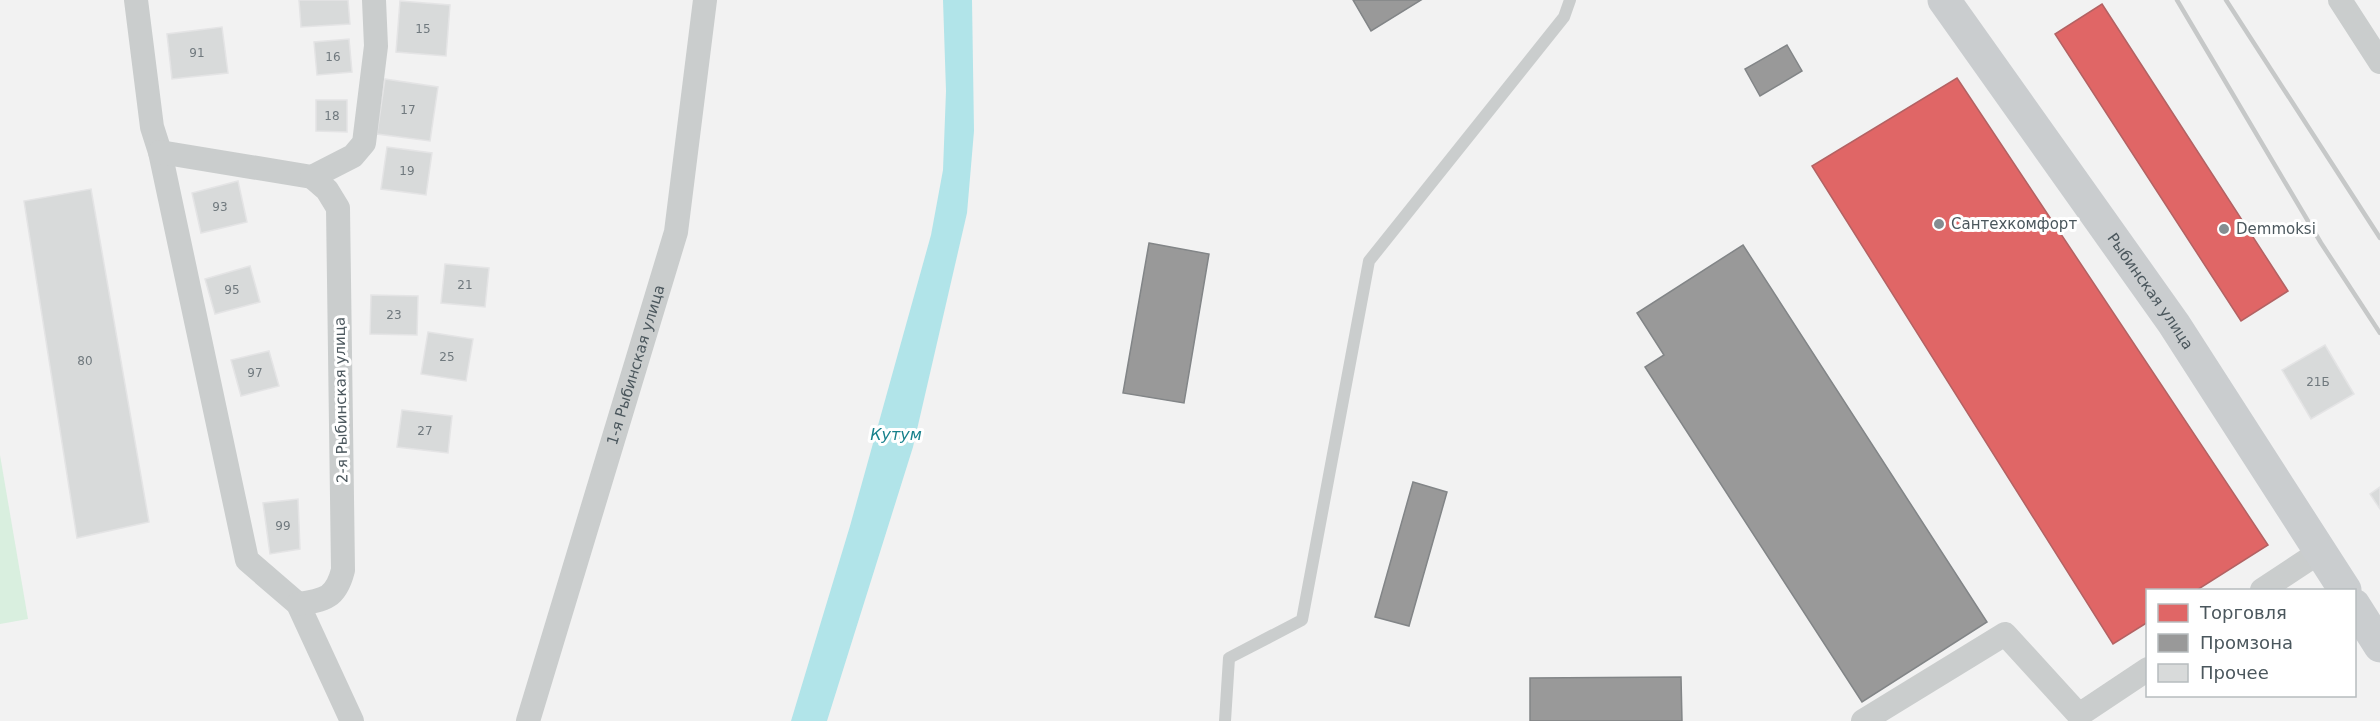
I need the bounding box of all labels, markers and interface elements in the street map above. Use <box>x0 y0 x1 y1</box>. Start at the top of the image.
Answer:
house number: 15 <box>415 22 431 36</box>
house number: 91 <box>189 46 205 60</box>
house number: 16 <box>325 50 341 64</box>
house number: 17 <box>400 103 416 117</box>
house number: 18 <box>324 109 340 123</box>
house number: 19 <box>399 164 415 178</box>
house number: 93 <box>212 200 228 214</box>
place label: Сантехкомфорт <box>1951 215 2077 233</box>
marker: Сантехкомфорт <box>1932 217 1946 231</box>
place label: Demmoksi <box>2236 220 2316 238</box>
marker: Demmoksi <box>2217 222 2231 236</box>
street label: Рыбинская улица <box>2103 230 2197 353</box>
house number: 21 <box>457 278 473 292</box>
house number: 95 <box>224 283 240 297</box>
street label: 1-я Рыбинская улица <box>603 283 668 447</box>
house number: 23 <box>386 308 402 322</box>
street label: 2-я Рыбинская улица <box>331 317 351 483</box>
house number: 25 <box>439 350 455 364</box>
house number: 80 <box>77 354 93 368</box>
house number: 97 <box>247 366 263 380</box>
house number: 21Б <box>2306 375 2330 389</box>
house number: 27 <box>417 424 433 438</box>
water label: Кутум <box>870 425 922 444</box>
house number: 99 <box>275 519 291 533</box>
legend <box>2146 589 2356 697</box>
text: Торговля <box>2199 602 2287 623</box>
text: Промзона <box>2200 632 2293 653</box>
text: Прочее <box>2200 662 2269 683</box>

